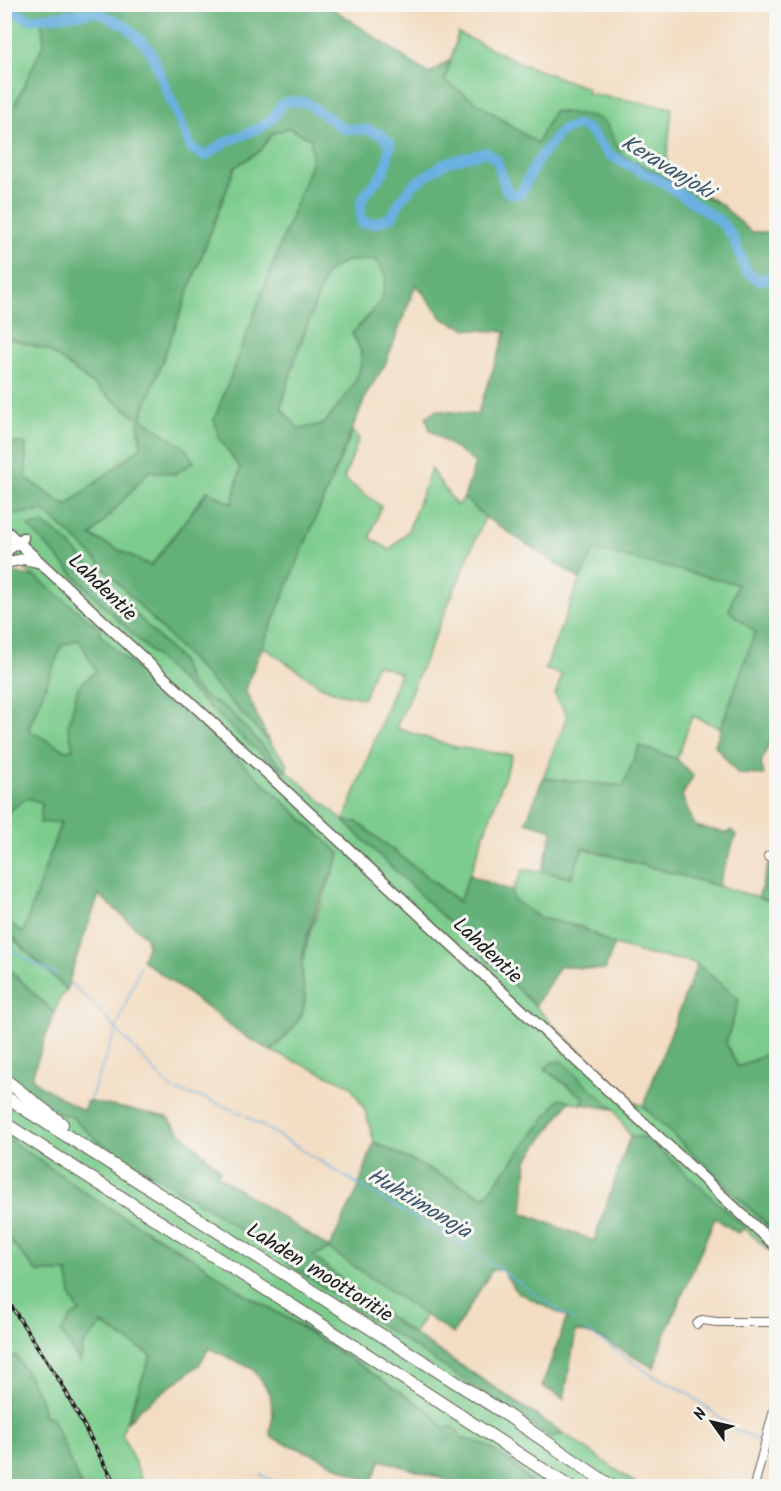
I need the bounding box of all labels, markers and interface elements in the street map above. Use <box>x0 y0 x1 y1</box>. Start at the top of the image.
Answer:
water label: Keravanjoki <box>614 127 724 212</box>
street label: Lahdentie <box>59 546 145 630</box>
street label: Lahdentie <box>444 910 530 993</box>
water label: Huhtimonoja <box>360 1159 479 1250</box>
street label: Lahden moottoritie <box>239 1215 400 1332</box>
north arrow <box>682 1392 742 1452</box>
text: N <box>688 1403 714 1426</box>

